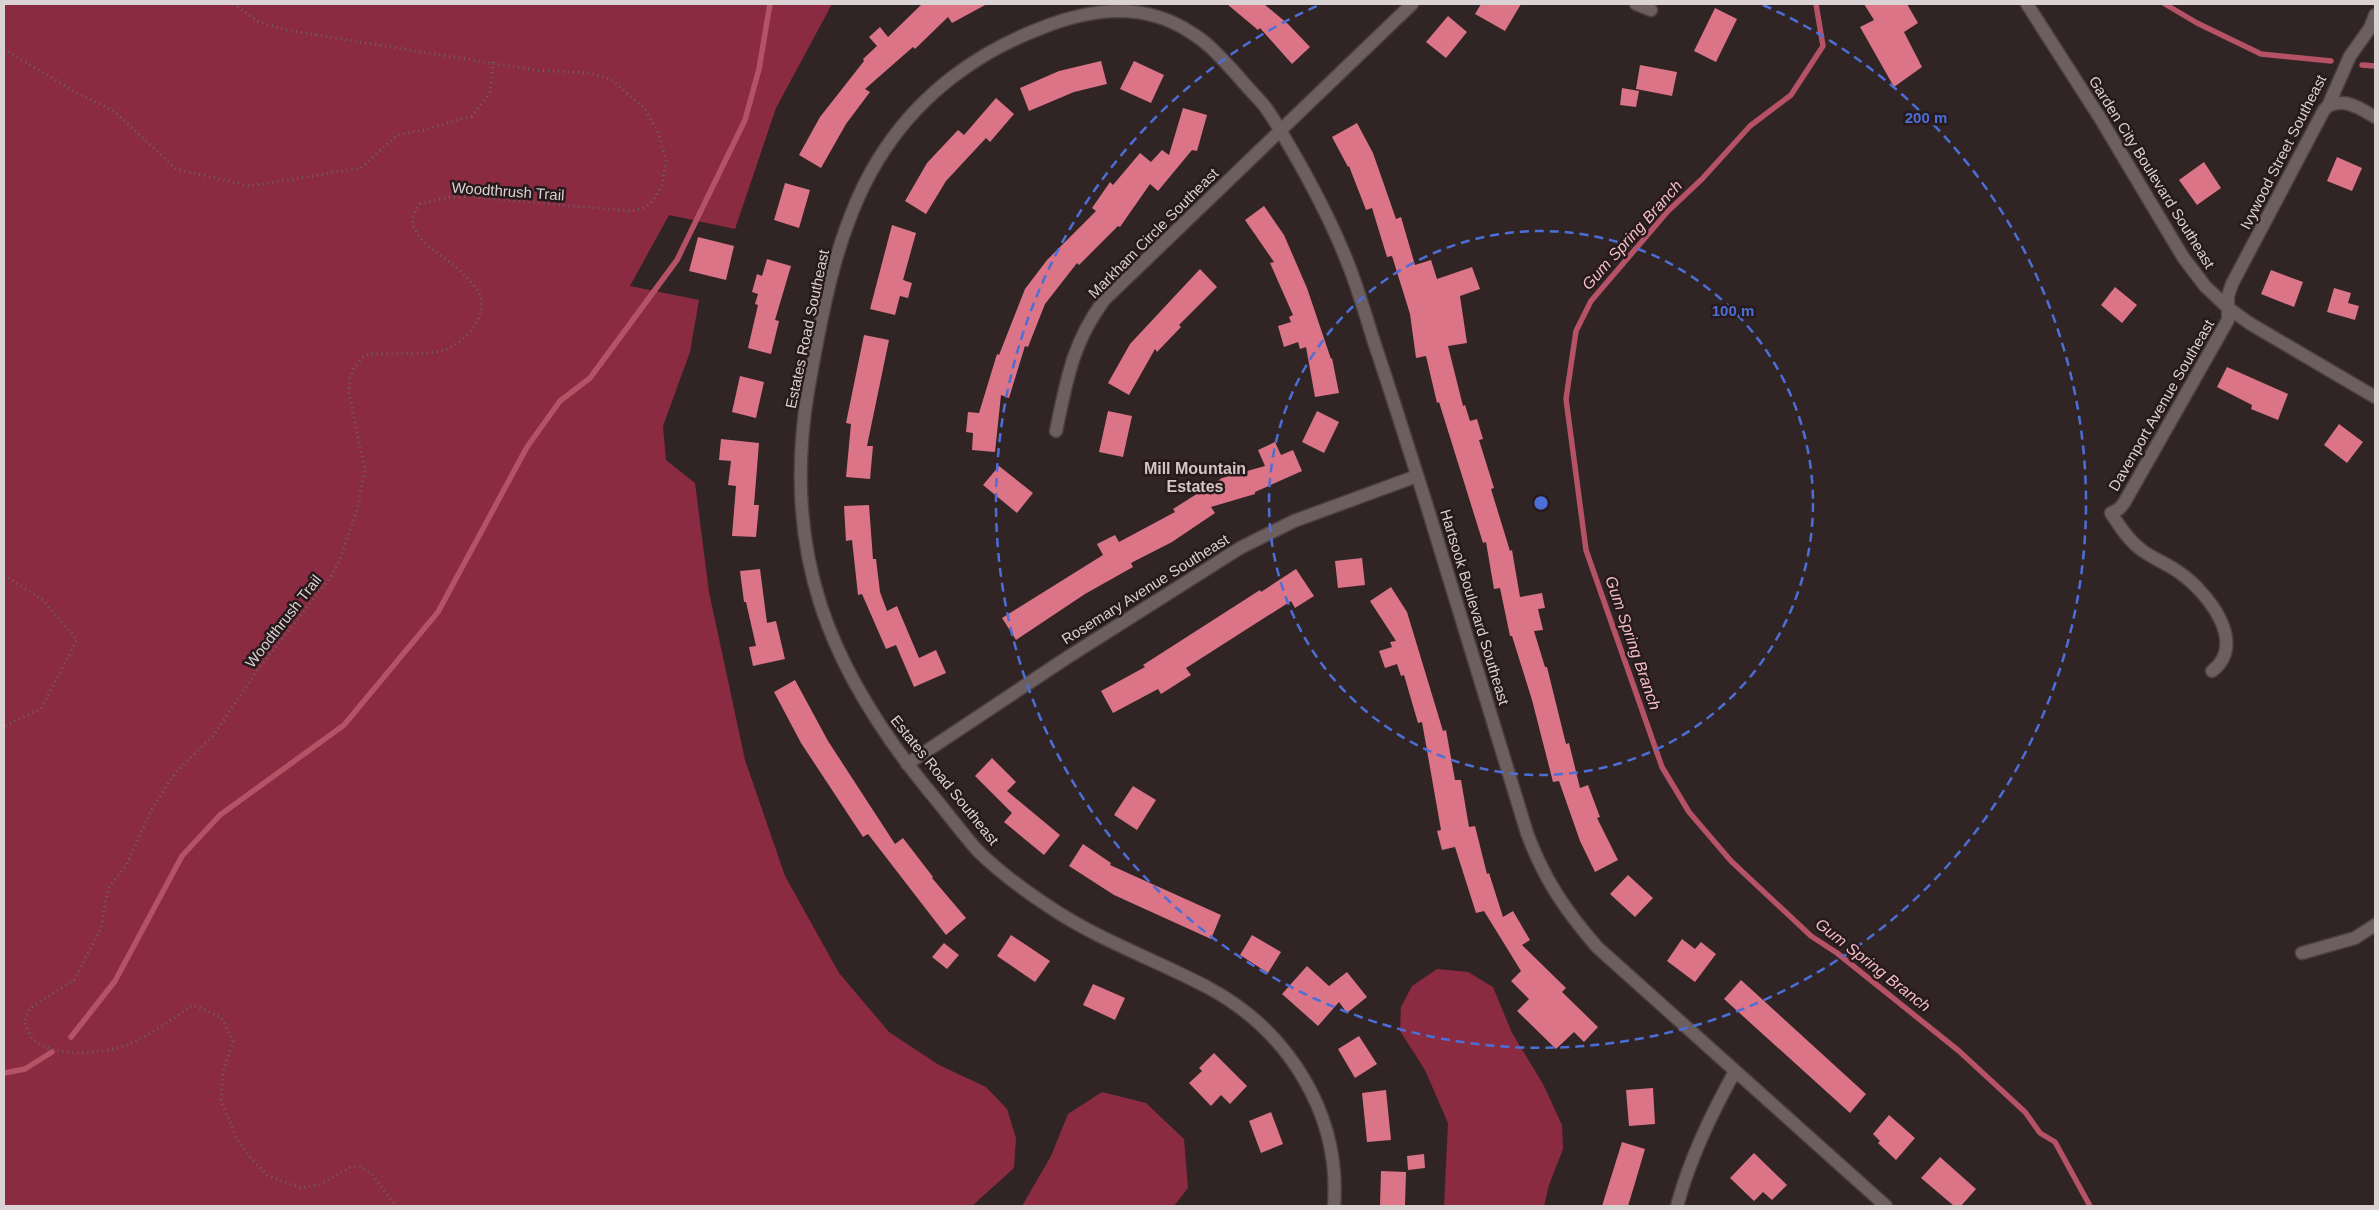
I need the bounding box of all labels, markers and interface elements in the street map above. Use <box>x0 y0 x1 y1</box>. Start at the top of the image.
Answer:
street label: Ivywood Street Southeast <box>2237 71 2330 232</box>
street label: Garden City Boulevard Southeast <box>2086 73 2219 272</box>
text: 200 m <box>1905 109 1947 126</box>
street label: Markham Circle Southeast <box>1085 164 1222 301</box>
water label: Gum Spring Branch <box>1579 177 1685 293</box>
street label: Woodthrush Trail <box>451 179 565 203</box>
street label: Estates Road Southeast <box>782 247 832 410</box>
text: 100 m <box>1712 302 1754 319</box>
street label: Davenport Avenue Southeast <box>2105 316 2217 494</box>
district label: Mill Mountain Estates <box>1144 460 1246 495</box>
centre of rings <box>1532 494 1550 512</box>
street label: Hartsook Boulevard Southeast <box>1437 507 1513 708</box>
street label: Rosemary Avenue Southeast <box>1058 530 1232 648</box>
street label: Woodthrush Trail <box>241 571 325 671</box>
water label: Gum Spring Branch <box>1602 574 1664 712</box>
street label: Estates Road Southeast <box>887 712 1003 849</box>
water label: Gum Spring Branch <box>1812 915 1934 1015</box>

